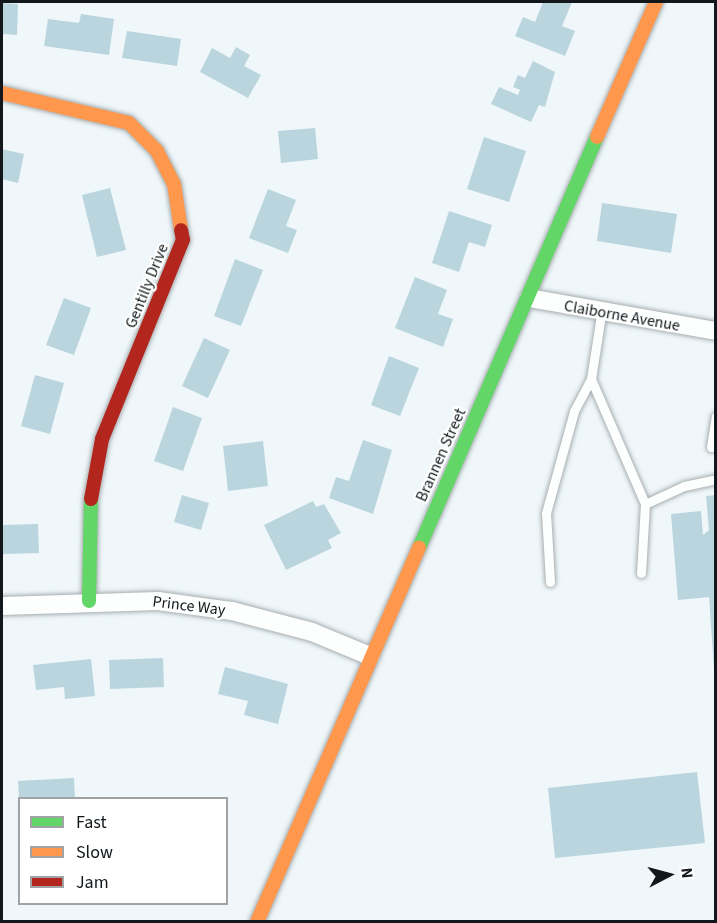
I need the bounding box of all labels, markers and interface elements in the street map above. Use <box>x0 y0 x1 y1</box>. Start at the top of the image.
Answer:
street label: Gentilly Drive <box>121 241 173 331</box>
street label: Claiborne Avenue <box>562 296 682 336</box>
street label: Brannen Street <box>412 405 470 505</box>
street label: Prince Way <box>151 592 227 620</box>
legend <box>18 797 228 905</box>
text: Fast <box>76 810 107 835</box>
text: Slow <box>76 840 113 865</box>
north arrow <box>639 845 699 905</box>
text: N <box>675 867 698 880</box>
text: Jam <box>76 870 109 895</box>

